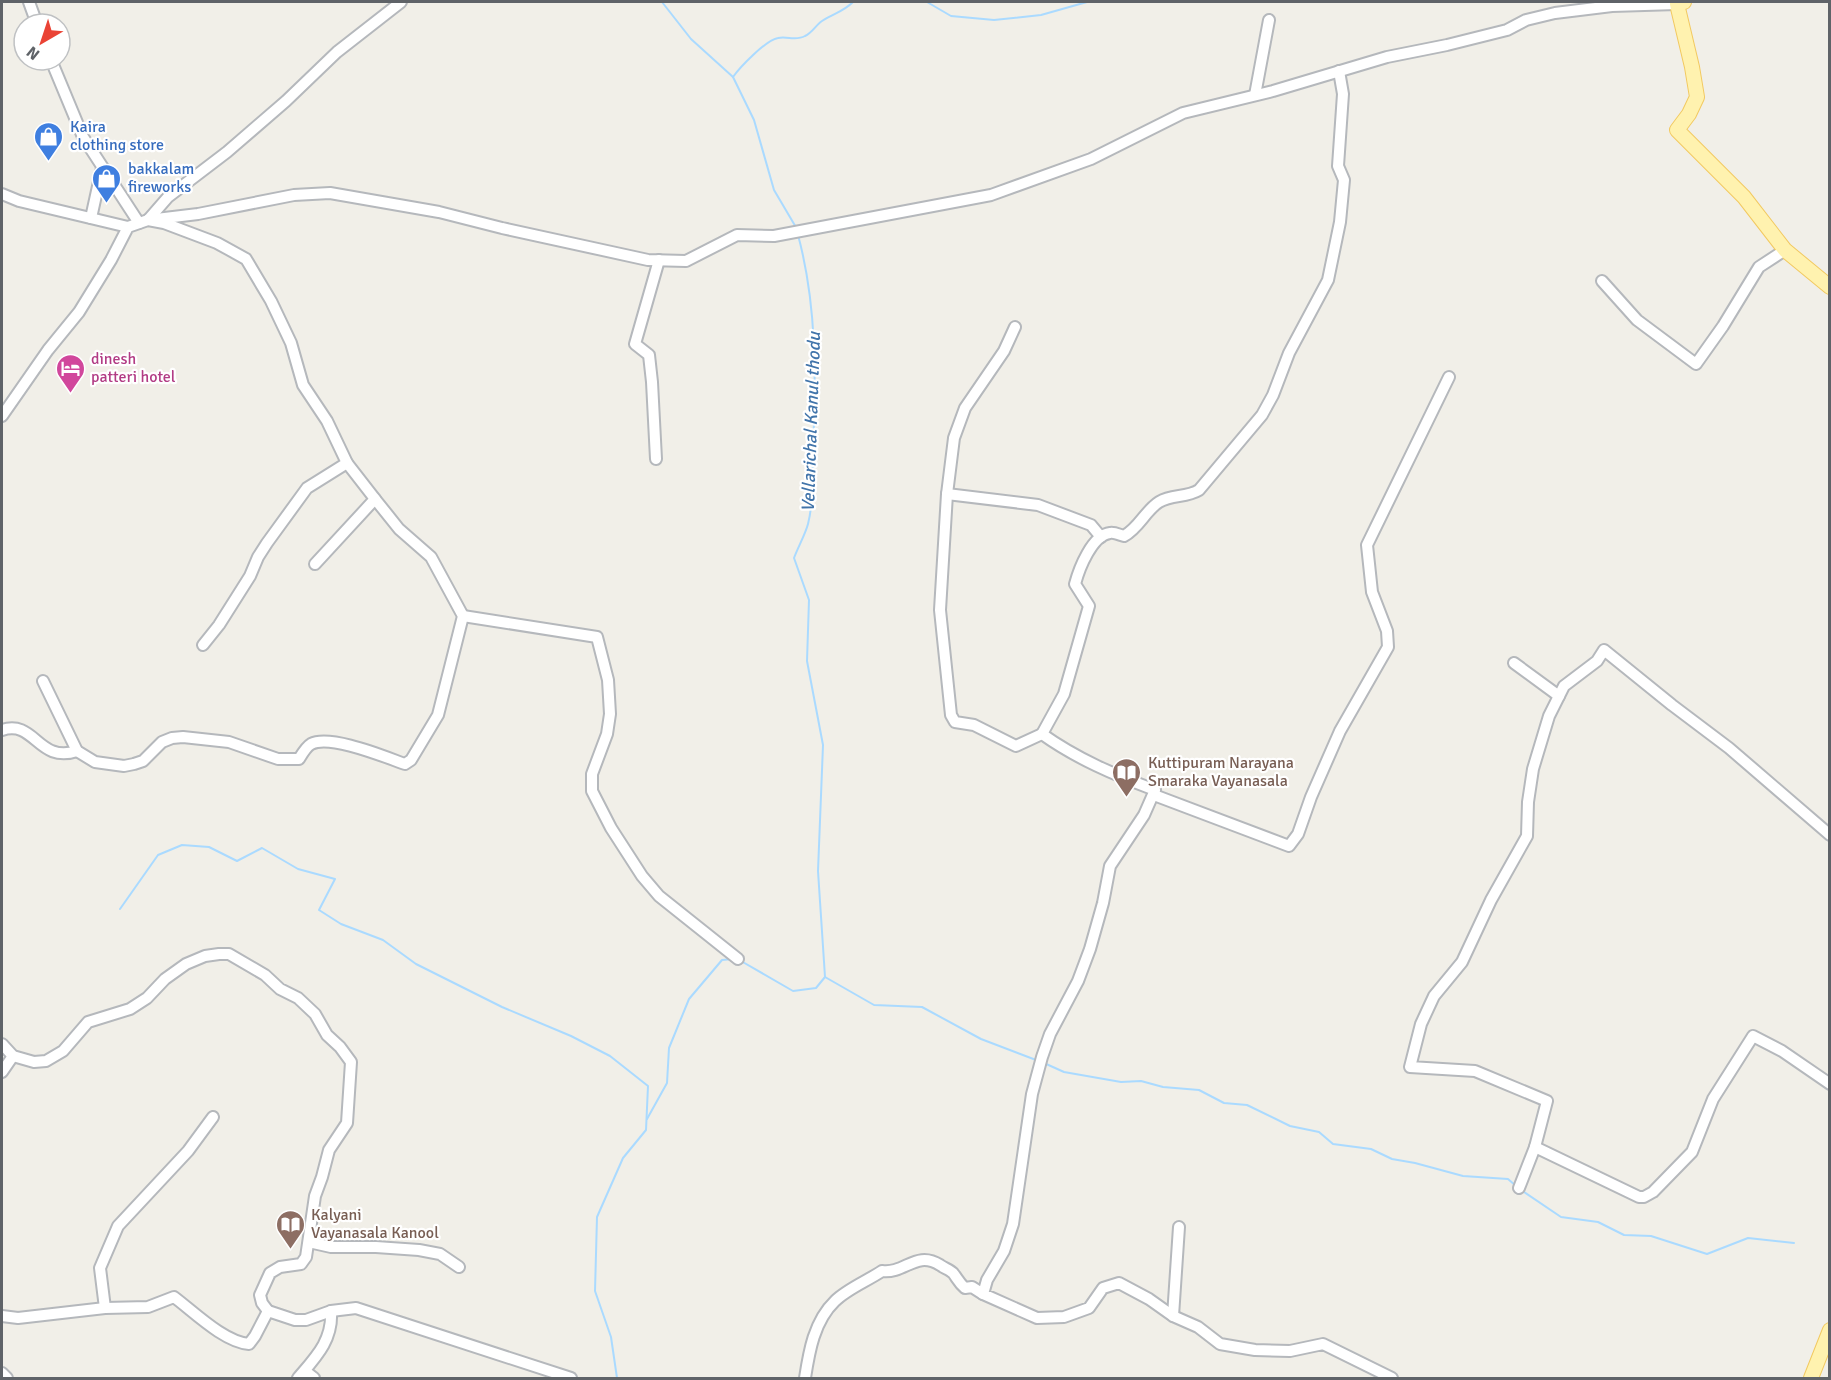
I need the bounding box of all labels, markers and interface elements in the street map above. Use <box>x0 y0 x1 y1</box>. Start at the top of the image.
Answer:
north arrow <box>12 12 72 72</box>
text: N <box>23 42 44 64</box>
place label: Kaira clothing store <box>70 117 164 155</box>
shop icon: Kaira clothing store <box>33 120 65 162</box>
place label: bakkalam fireworks <box>128 159 194 197</box>
shop icon: bakkalam fireworks <box>91 162 123 204</box>
water label: Vellarichal Kanul thodu <box>797 331 825 512</box>
place label: dinesh patteri hotel <box>91 349 176 387</box>
hotel icon: dinesh patteri hotel <box>54 352 86 394</box>
place label: Kuttipuram Narayana Smaraka Vayanasala <box>1148 753 1294 791</box>
library icon: Kuttipuram Narayana Smaraka Vayanasala <box>1111 756 1143 798</box>
place label: Kalyani Vayanasala Kanool <box>311 1205 439 1243</box>
library icon: Kalyani Vayanasala Kanool <box>274 1208 306 1250</box>

